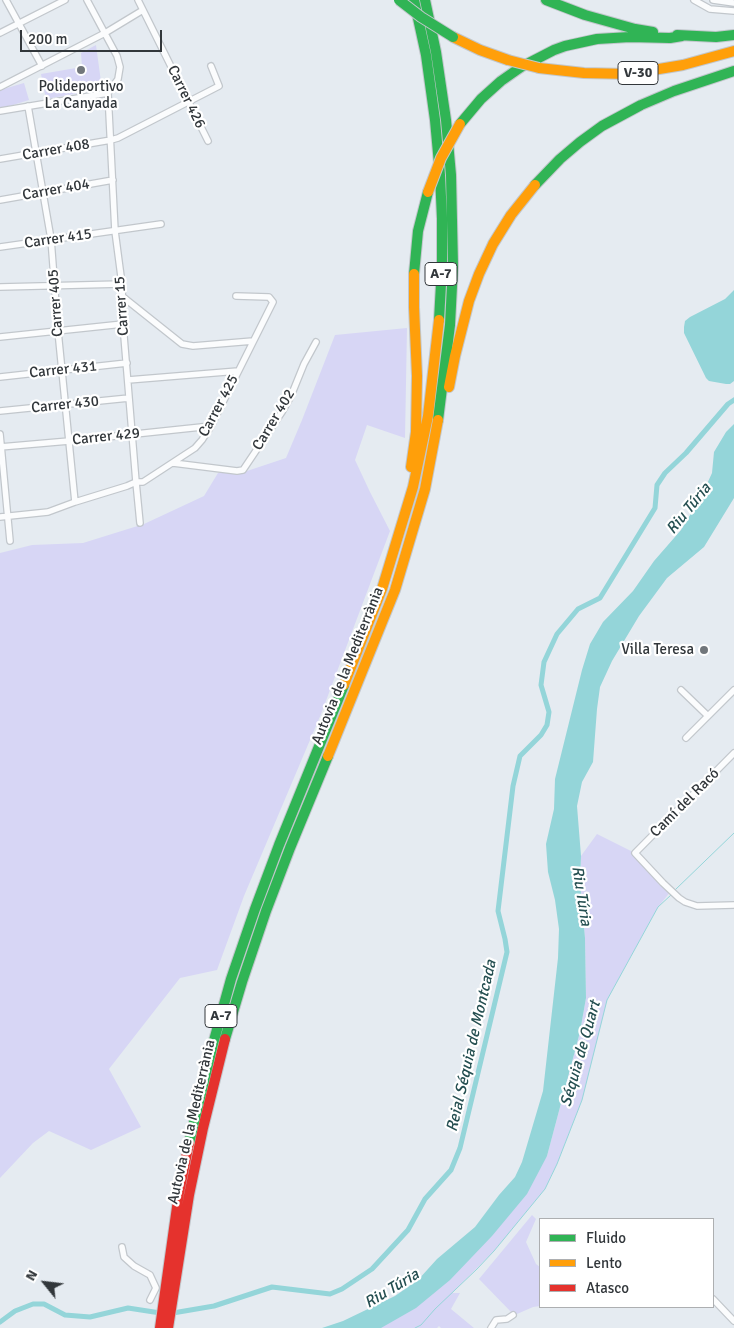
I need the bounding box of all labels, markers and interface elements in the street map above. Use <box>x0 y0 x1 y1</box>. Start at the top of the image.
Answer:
scale bar <box>22 20 165 52</box>
text: 200 m <box>28 30 68 48</box>
road number: V-30 <box>618 62 658 84</box>
street label: Carrer 426 <box>163 63 209 131</box>
marker: Polideportivo La Canyada <box>75 64 87 76</box>
place label: Polideportivo La Canyada <box>38 78 124 113</box>
street label: Carrer 408 <box>21 135 91 165</box>
street label: Carrer 404 <box>21 175 91 205</box>
street label: Carrer 415 <box>23 225 93 253</box>
road number: A-7 <box>425 262 457 286</box>
street label: Carrer 405 <box>45 268 67 338</box>
street label: Carrer 15 <box>111 276 133 336</box>
street label: Carrer 431 <box>28 357 98 383</box>
street label: Carrer 425 <box>195 372 243 440</box>
street label: Carrer 402 <box>249 386 299 454</box>
street label: Carrer 430 <box>30 392 100 418</box>
street label: Carrer 429 <box>71 424 141 450</box>
water label: Riu Túria <box>663 480 715 538</box>
street label: Autovia de la Mediterrània <box>308 585 388 747</box>
place label: Villa Teresa <box>621 641 694 659</box>
marker: Villa Teresa <box>698 644 710 656</box>
street label: Camí del Racó <box>647 765 723 841</box>
water label: Riu Túria <box>567 865 595 927</box>
water label: Reial Séquia de Montcada <box>443 958 501 1134</box>
water label: Séquia de Quart <box>557 999 605 1109</box>
road number: A-7 <box>205 1004 237 1028</box>
street label: Autovia de la Mediterrània <box>164 1038 220 1206</box>
legend <box>539 1218 714 1308</box>
text: Fluido <box>586 1229 626 1247</box>
text: Lento <box>586 1254 622 1272</box>
north arrow <box>20 1258 70 1308</box>
water label: Riu Túria <box>361 1265 423 1313</box>
text: N <box>22 1267 41 1284</box>
text: Atasco <box>586 1279 629 1297</box>

